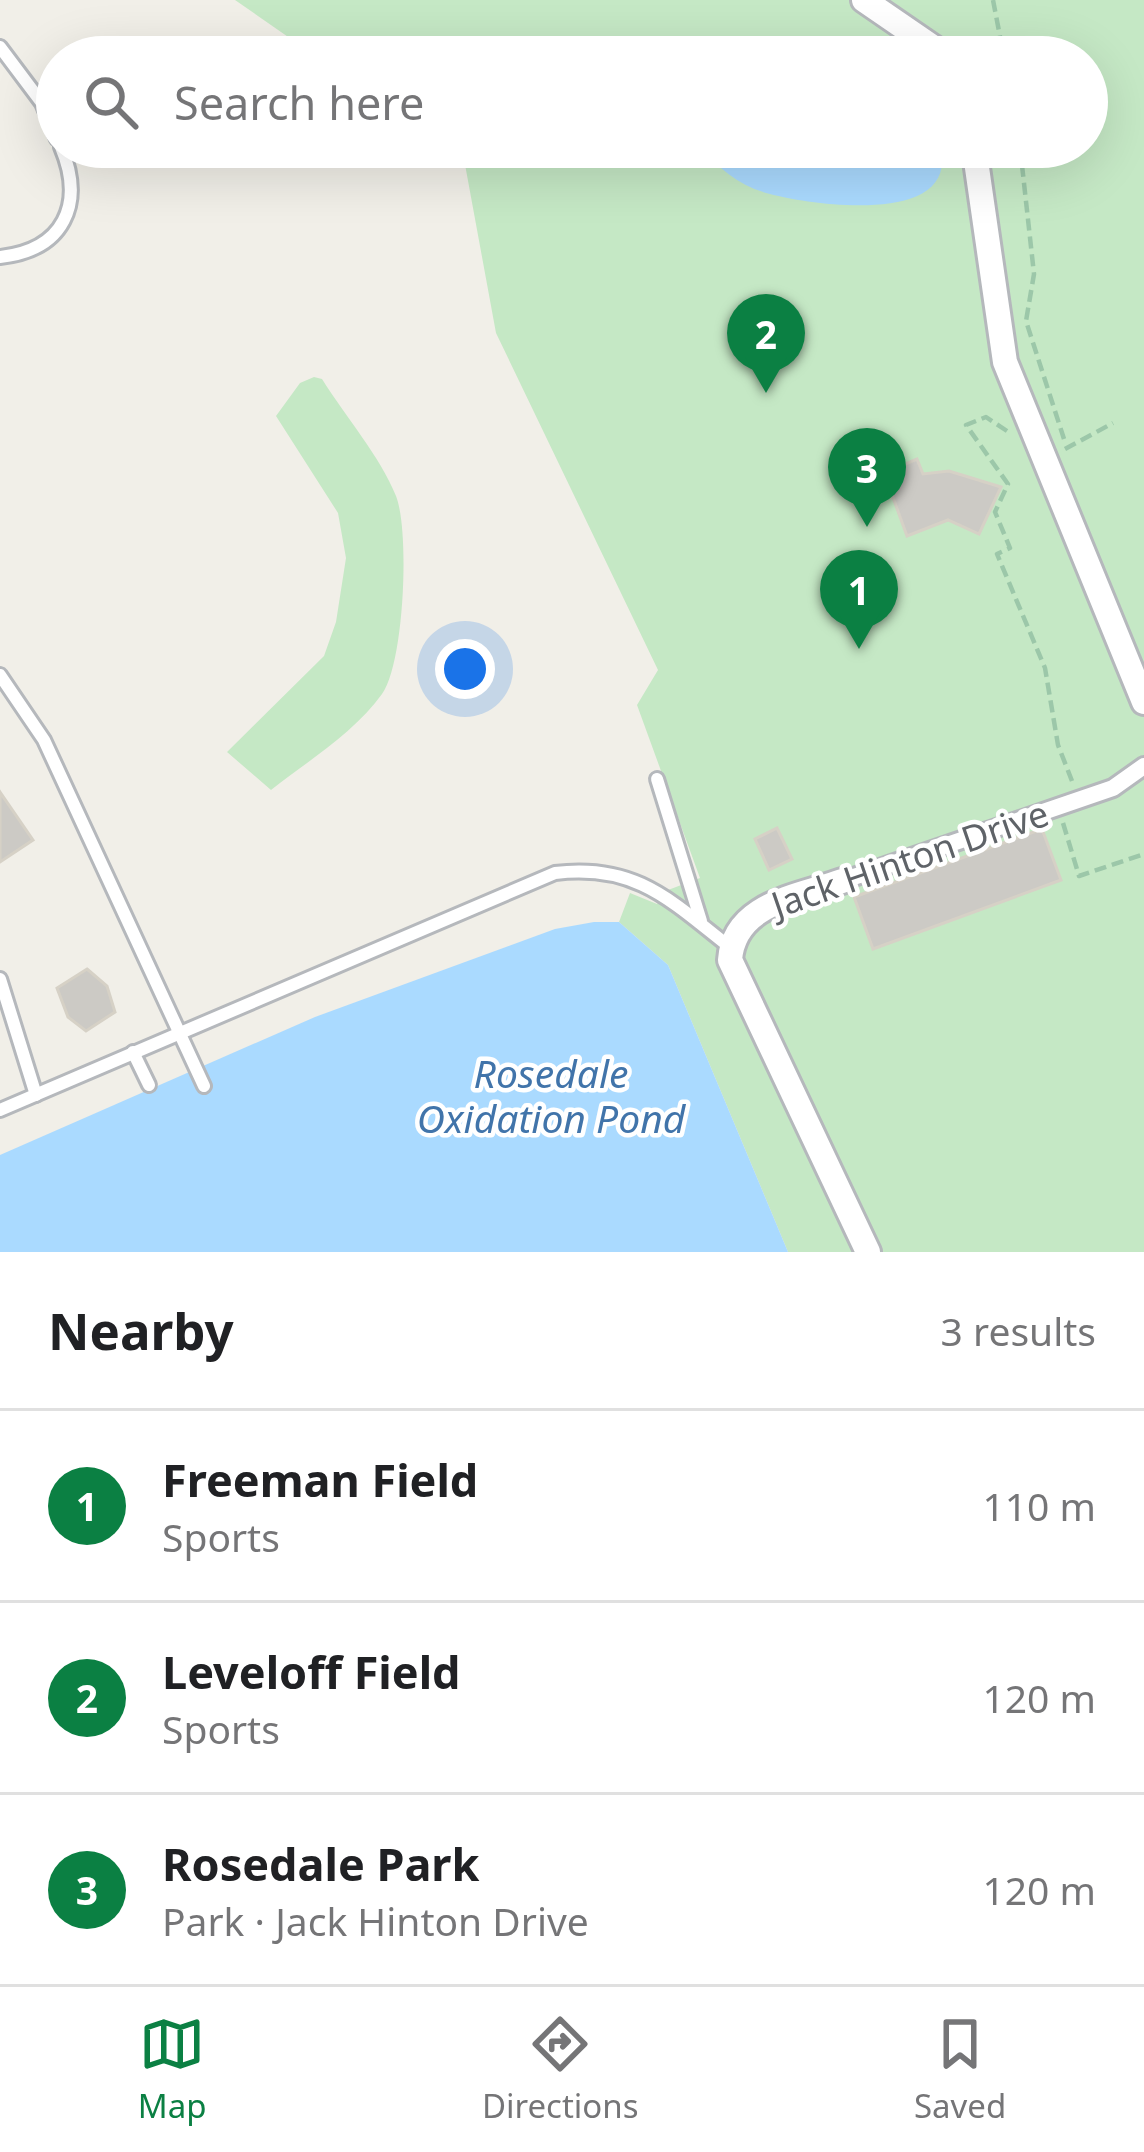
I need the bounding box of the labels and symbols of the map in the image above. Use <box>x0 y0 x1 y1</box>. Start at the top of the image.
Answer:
pin: 2 <box>727 294 805 393</box>
pin: 3 <box>828 428 906 527</box>
pin: 1 <box>820 550 898 649</box>
your location <box>435 639 495 699</box>
street label: Jack Hinton Drive <box>762 788 1055 930</box>
water label: Rosedale Oxidation Pond <box>417 1046 687 1144</box>

